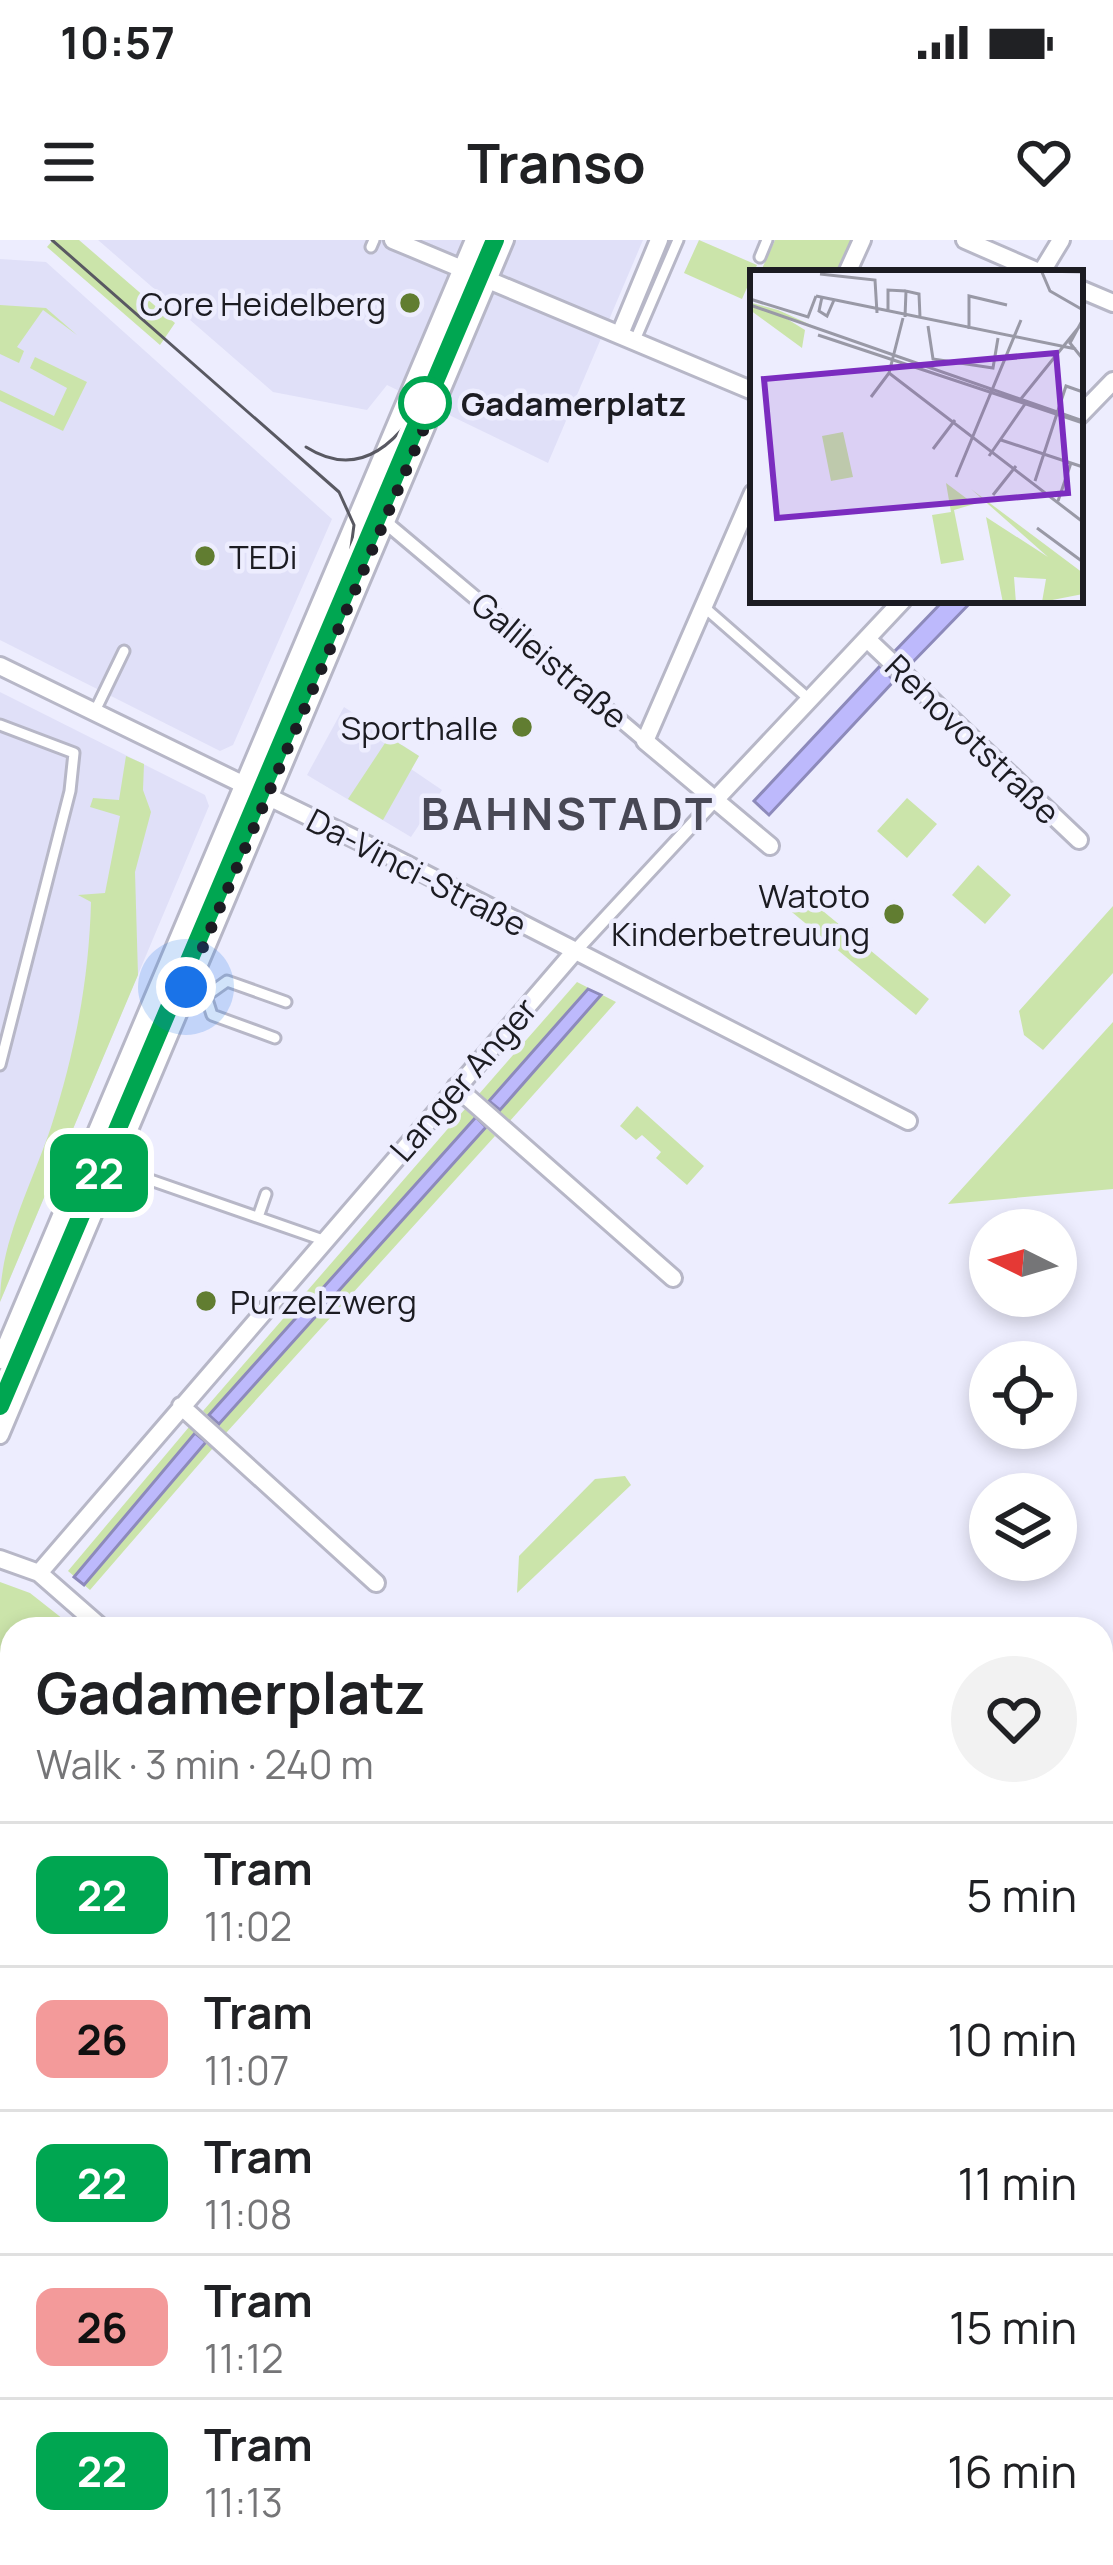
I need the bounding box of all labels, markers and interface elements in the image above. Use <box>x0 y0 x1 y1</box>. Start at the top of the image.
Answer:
text: 10:57 <box>60 11 175 73</box>
text: Transo <box>467 125 646 199</box>
icon: menu <box>36 129 102 195</box>
icon: heart <box>1011 129 1077 195</box>
inset map <box>750 270 1083 603</box>
place label: Core Heidelberg <box>140 281 386 326</box>
marker: Core Heidelberg <box>397 290 423 316</box>
marker: Gadamerplatz <box>400 378 450 428</box>
place label: Gadamerplatz <box>461 381 686 426</box>
place label: TEDi <box>229 534 297 579</box>
marker: TEDi <box>192 543 218 569</box>
street label: Galileistraße <box>462 581 638 739</box>
street label: Rehovotstraße <box>876 644 1070 834</box>
place label: Sporthalle <box>341 705 498 750</box>
marker: Sporthalle <box>509 714 535 740</box>
district label: BAHNSTADT <box>421 782 715 844</box>
street label: Da-Vinci-Straße <box>299 797 535 947</box>
place label: Watoto Kinderbetreuung <box>611 873 870 956</box>
marker: Watoto Kinderbetreuung <box>881 901 907 927</box>
your location <box>156 957 216 1017</box>
street label: Langer Anger <box>379 987 547 1170</box>
line badge: 22 <box>45 1134 153 1212</box>
text: 22 <box>74 1144 124 1202</box>
north arrow <box>969 1209 1077 1317</box>
map controls <box>969 1209 1077 1581</box>
place label: Purzelzwerg <box>230 1279 417 1324</box>
marker: Purzelzwerg <box>193 1288 219 1314</box>
button: locate <box>969 1341 1077 1449</box>
button: layers <box>969 1473 1077 1581</box>
text: Gadamerplatz <box>36 1653 425 1731</box>
button: heart <box>951 1656 1077 1782</box>
text: Walk · 3 min · 240 m <box>36 1737 374 1791</box>
text: Tram <box>204 1837 313 1899</box>
text: 5 min <box>967 1864 1077 1926</box>
text: 22 <box>77 1866 127 1924</box>
text: 11:02 <box>204 1899 292 1953</box>
text: Tram <box>204 1981 313 2043</box>
text: 10 min <box>948 2008 1077 2070</box>
text: 26 <box>76 2010 128 2068</box>
text: 11:07 <box>204 2043 289 2097</box>
text: Tram <box>204 2125 313 2187</box>
text: 11 min <box>958 2152 1077 2214</box>
text: 22 <box>77 2154 127 2212</box>
text: 11:08 <box>204 2187 293 2241</box>
text: Tram <box>204 2269 313 2331</box>
text: 15 min <box>949 2296 1077 2358</box>
text: 26 <box>76 2298 128 2356</box>
text: 11:12 <box>204 2331 284 2385</box>
text: Tram <box>204 2413 313 2475</box>
text: 16 min <box>947 2440 1077 2502</box>
text: 22 <box>77 2442 127 2500</box>
text: 11:13 <box>204 2475 283 2529</box>

